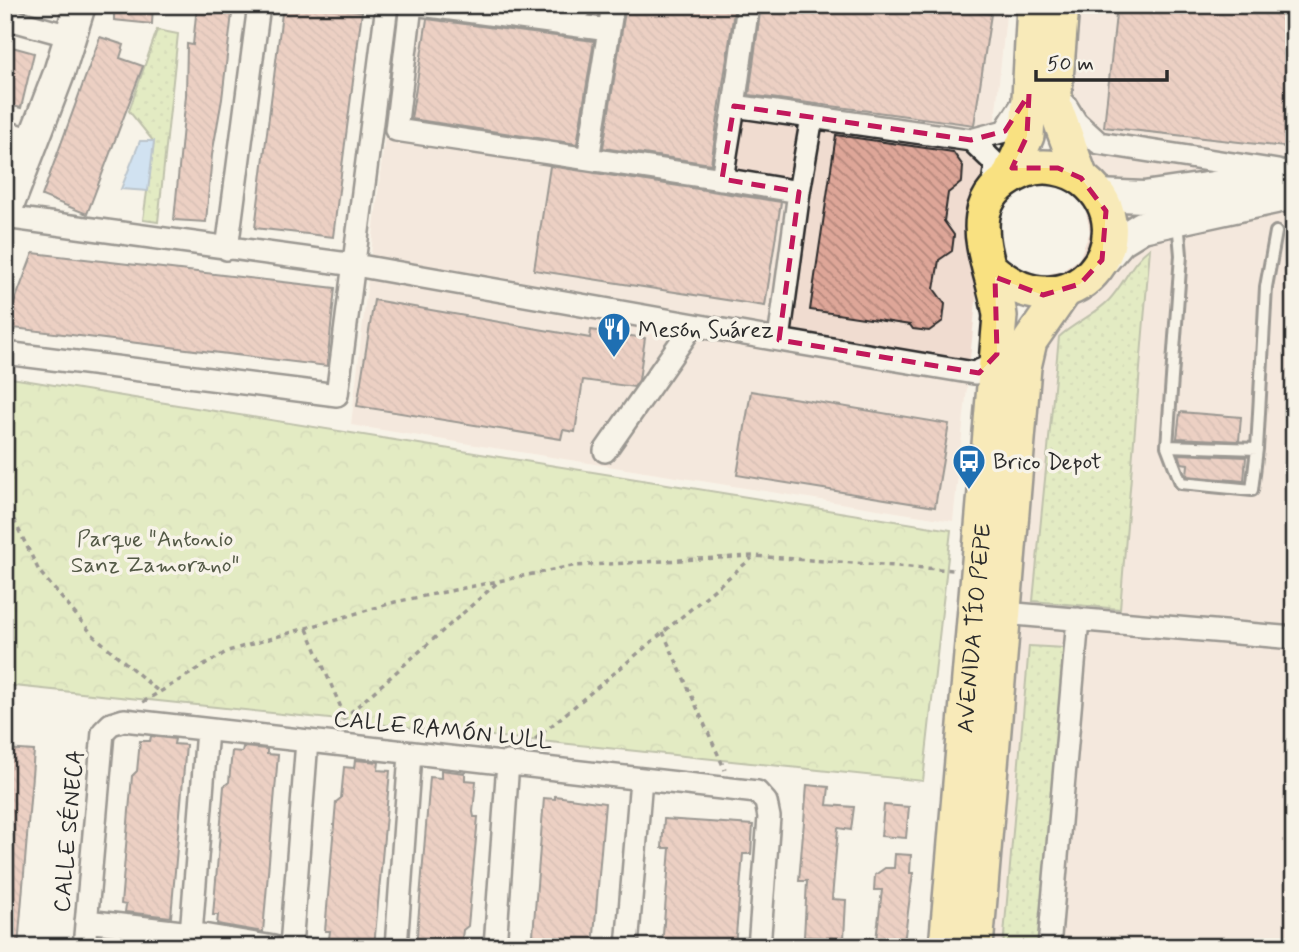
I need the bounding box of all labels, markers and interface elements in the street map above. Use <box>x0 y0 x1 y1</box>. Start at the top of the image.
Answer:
scale bar <box>1036 38 1168 82</box>
text: 50 m <box>1047 50 1094 78</box>
restaurant icon: Mesón Suárez <box>595 310 633 359</box>
place label: Mesón Suárez <box>638 316 774 346</box>
bus stop icon: Brico Depot <box>950 442 988 491</box>
place label: Brico Depot <box>993 448 1102 478</box>
street label: AVENIDA TÍO PEPE <box>951 522 999 734</box>
park label: Parque "Antonio Sanz Zamorano" <box>71 525 239 581</box>
street label: CALLE RAMÓN LULL <box>332 705 554 757</box>
street label: CALLE SÉNECA <box>47 749 92 914</box>

